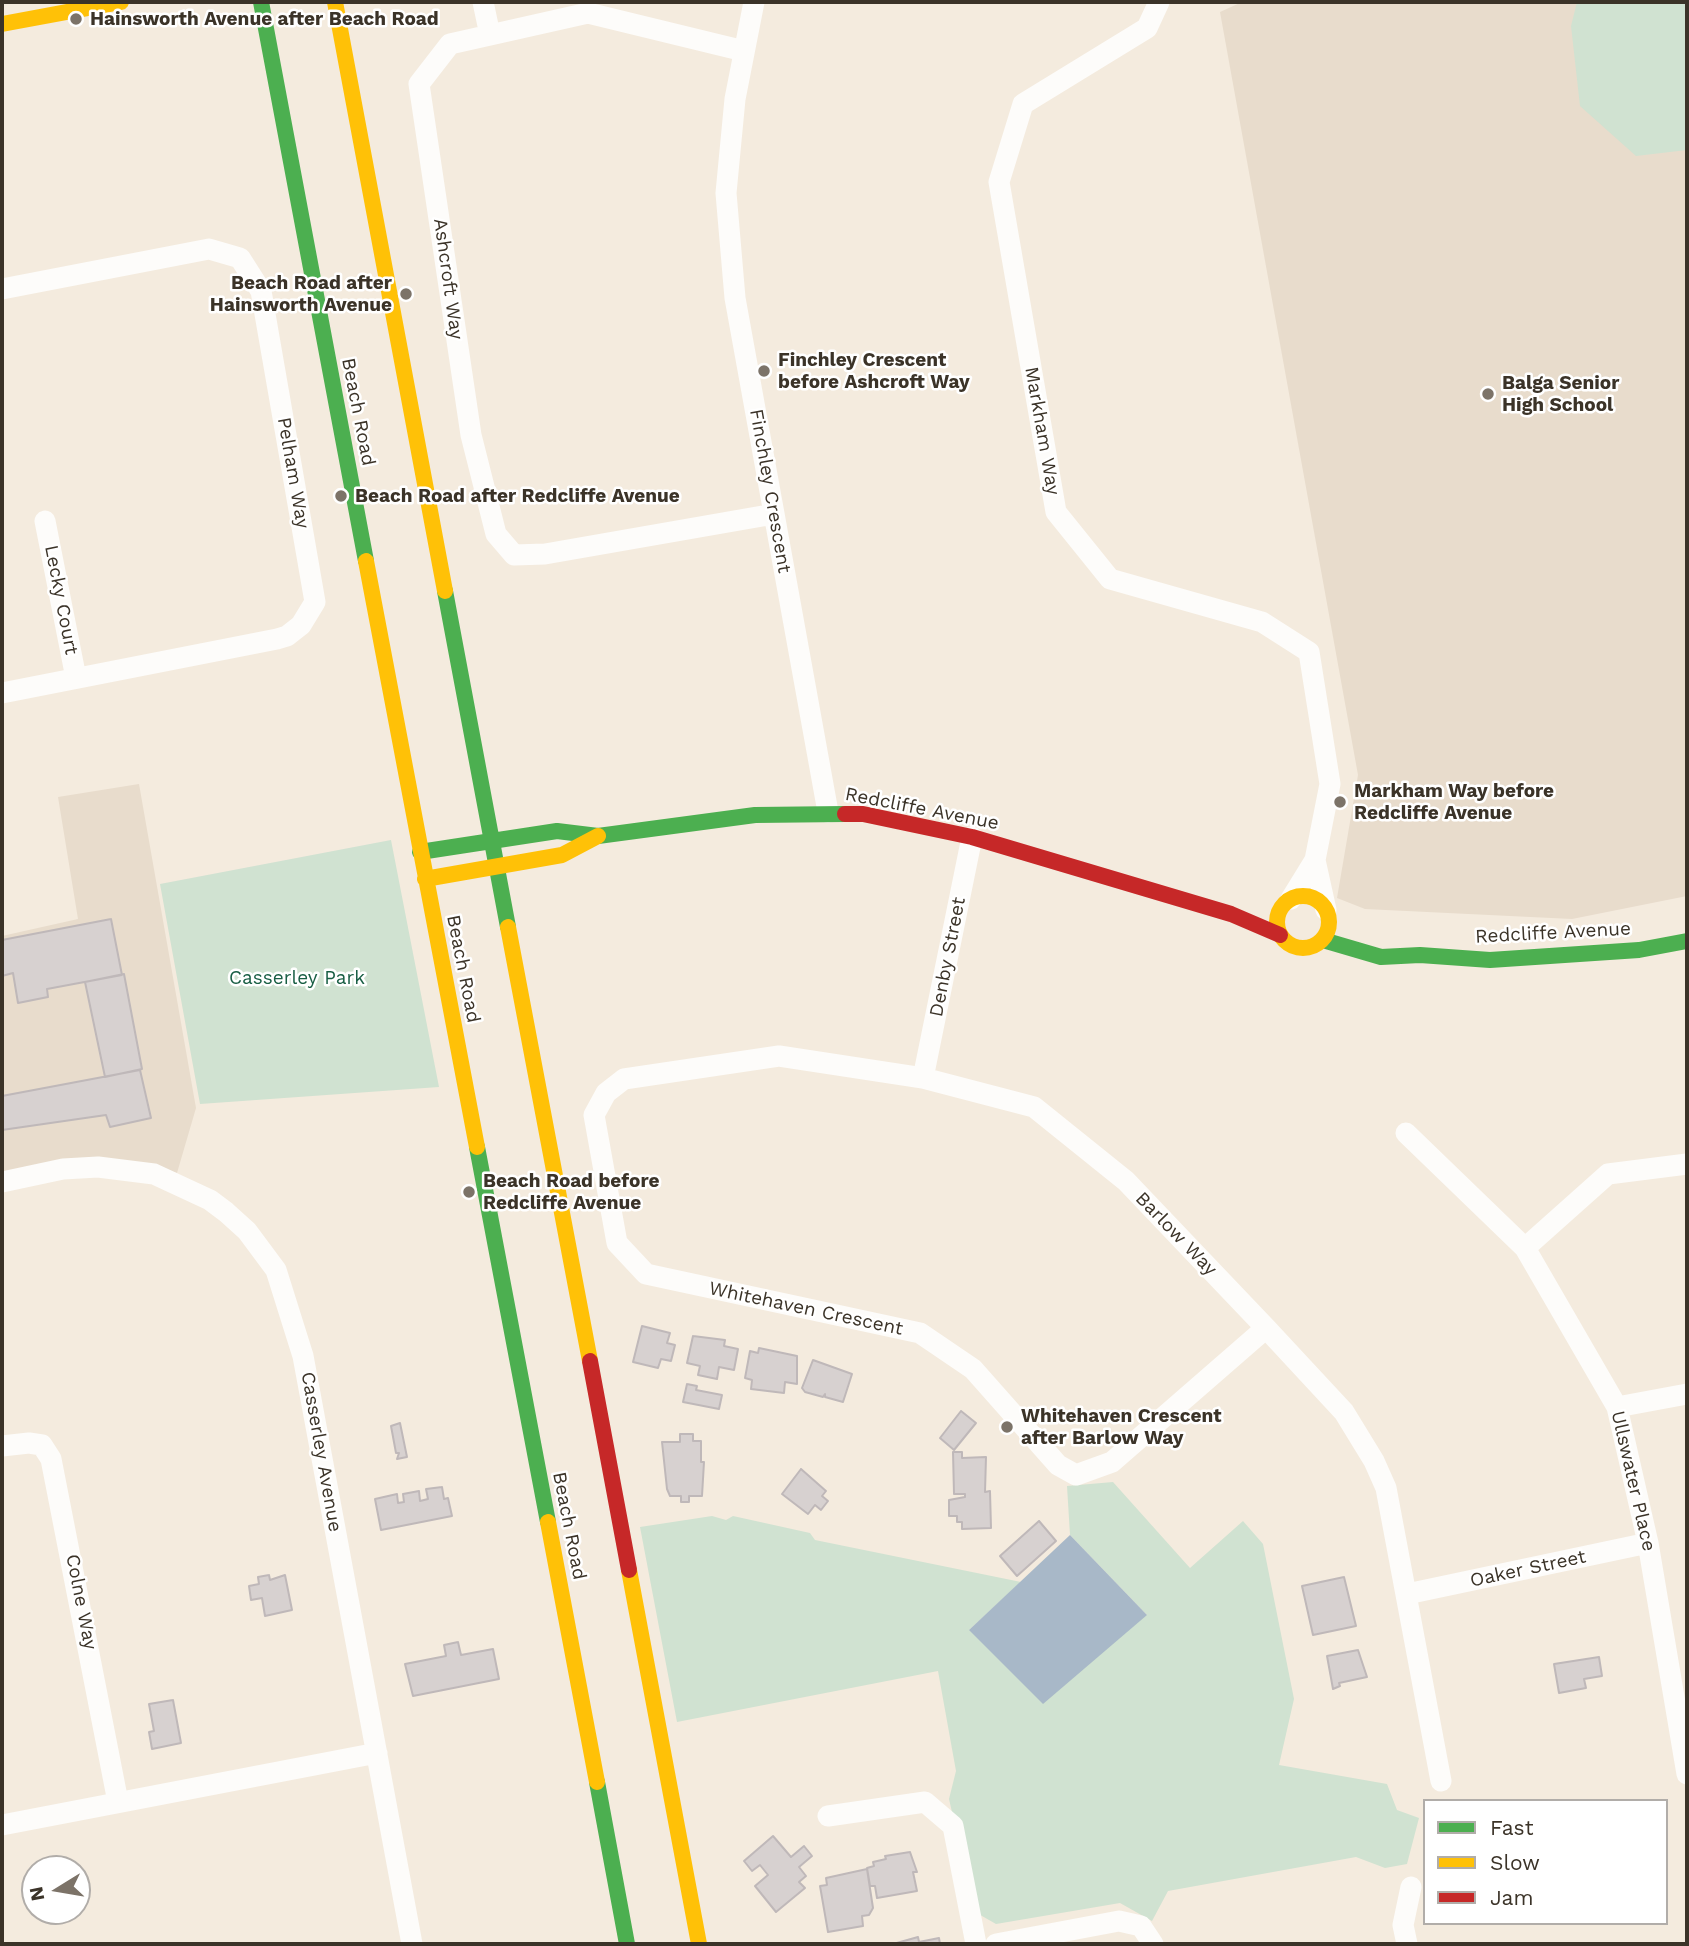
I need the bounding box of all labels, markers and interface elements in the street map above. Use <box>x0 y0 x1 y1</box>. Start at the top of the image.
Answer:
place label: Hainsworth Avenue after Beach Road <box>90 8 439 30</box>
marker: Hainsworth Avenue after Beach Road <box>68 11 84 27</box>
street label: Ashcroft Way <box>428 217 468 341</box>
place label: Beach Road after Hainsworth Avenue <box>210 272 392 316</box>
marker: Beach Road after Hainsworth Avenue <box>398 286 414 302</box>
place label: Finchley Crescent before Ashcroft Way <box>778 349 970 393</box>
street label: Beach Road <box>336 356 380 468</box>
marker: Finchley Crescent before Ashcroft Way <box>756 363 772 379</box>
street label: Markham Way <box>1019 365 1065 497</box>
place label: Balga Senior High School <box>1502 372 1619 416</box>
marker: Balga Senior High School <box>1480 386 1496 402</box>
street label: Finchley Crescent <box>744 407 796 575</box>
street label: Pelham Way <box>272 415 314 531</box>
place label: Beach Road after Redcliffe Avenue <box>355 485 680 507</box>
marker: Beach Road after Redcliffe Avenue <box>333 488 349 504</box>
street label: Lecky Court <box>39 543 83 657</box>
place label: Markham Way before Redcliffe Avenue <box>1354 780 1554 824</box>
street label: Redcliffe Avenue <box>843 783 1001 835</box>
marker: Markham Way before Redcliffe Avenue <box>1332 794 1348 810</box>
street label: Denby Street <box>925 895 971 1019</box>
street label: Beach Road <box>441 913 485 1025</box>
street label: Redcliffe Avenue <box>1475 918 1631 948</box>
park label: Casserley Park <box>229 967 365 989</box>
place label: Beach Road before Redcliffe Avenue <box>483 1170 660 1214</box>
marker: Beach Road before Redcliffe Avenue <box>461 1184 477 1200</box>
street label: Barlow Way <box>1130 1187 1222 1281</box>
street label: Whitehaven Crescent <box>707 1277 905 1341</box>
street label: Casserley Avenue <box>296 1370 346 1534</box>
place label: Whitehaven Crescent after Barlow Way <box>1021 1405 1221 1449</box>
street label: Ullswater Place <box>1606 1409 1660 1553</box>
marker: Whitehaven Crescent after Barlow Way <box>999 1419 1015 1435</box>
street label: Beach Road <box>547 1470 591 1582</box>
street label: Oaker Street <box>1468 1546 1588 1592</box>
street label: Colne Way <box>61 1552 101 1652</box>
legend <box>1423 1799 1668 1925</box>
text: Fast <box>1490 1815 1534 1840</box>
text: Slow <box>1490 1850 1540 1875</box>
north arrow <box>21 1855 91 1925</box>
text: N <box>24 1885 49 1903</box>
text: Jam <box>1490 1885 1533 1910</box>

